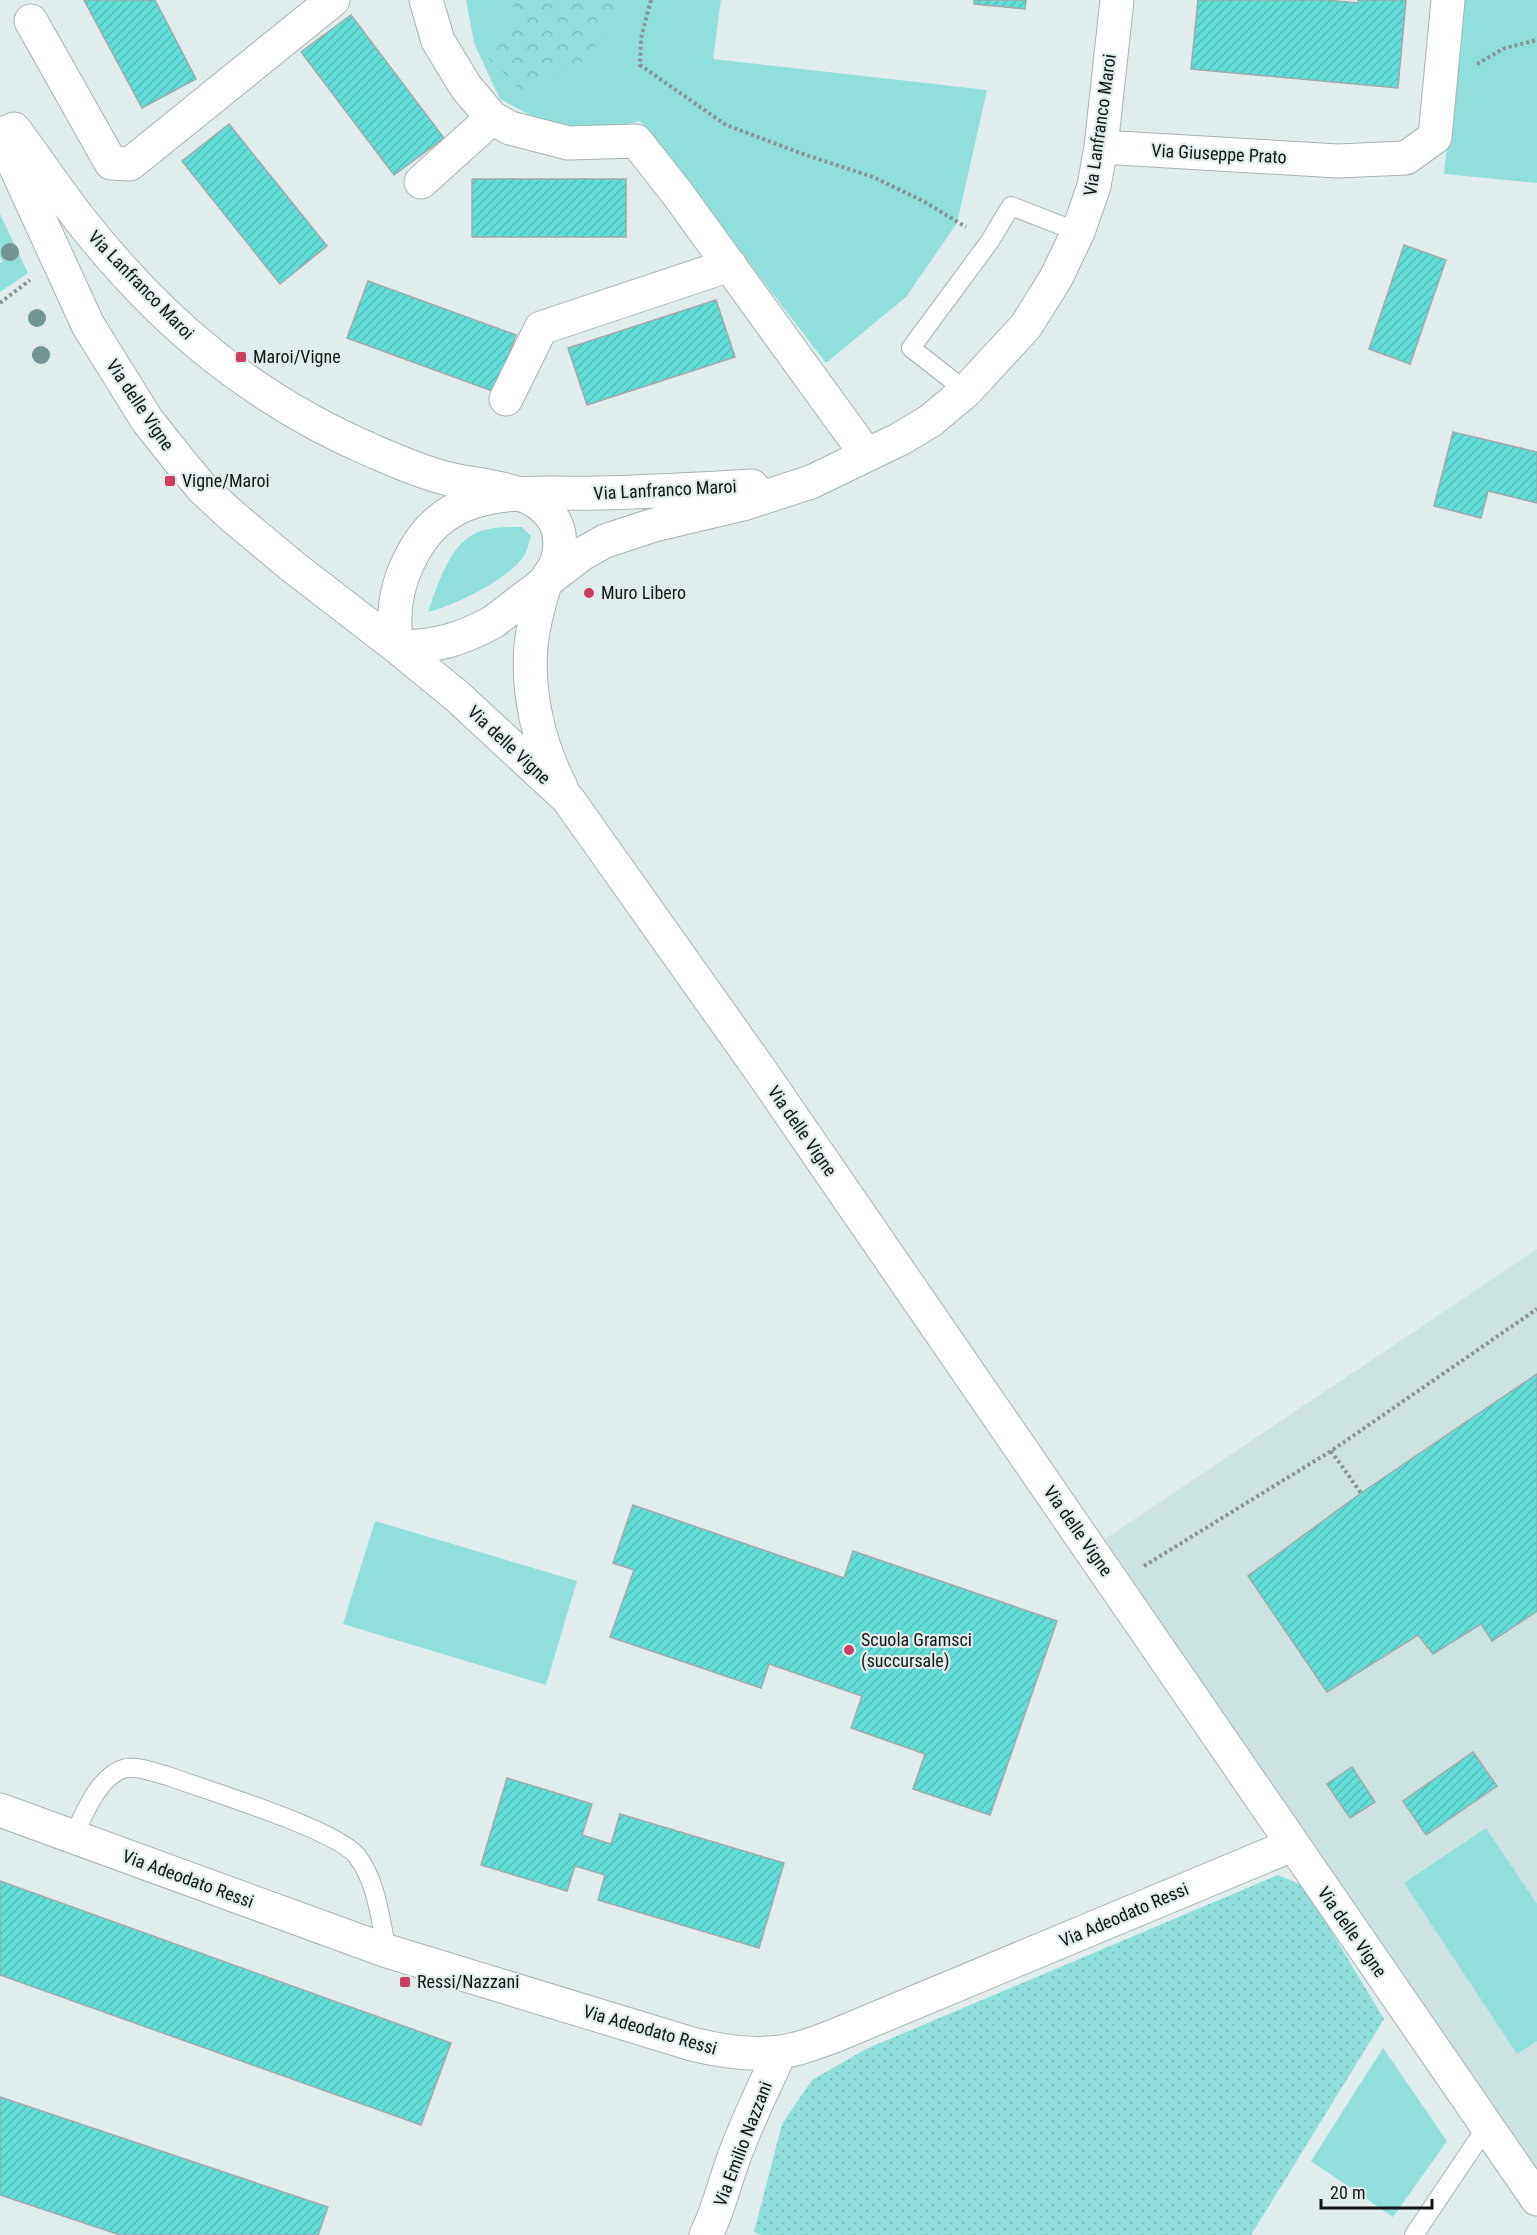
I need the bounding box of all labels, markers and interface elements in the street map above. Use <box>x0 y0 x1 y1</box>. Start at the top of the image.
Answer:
street label: Via Lanfranco Maroi <box>1079 53 1120 197</box>
street label: Via Giuseppe Prato <box>1151 139 1287 168</box>
street label: Via Lanfranco Maroi <box>84 226 199 343</box>
place label: Maroi/Vigne <box>253 346 341 367</box>
marker: Maroi/Vigne <box>234 350 248 364</box>
street label: Via delle Vigne <box>102 355 179 454</box>
place label: Vigne/Maroi <box>182 470 270 491</box>
marker: Vigne/Maroi <box>163 474 177 488</box>
street label: Via Lanfranco Maroi <box>593 475 737 504</box>
place label: Muro Libero <box>601 582 686 603</box>
marker: Muro Libero <box>582 586 596 600</box>
street label: Via delle Vigne <box>464 701 555 788</box>
street label: Via delle Vigne <box>764 1082 841 1180</box>
street label: Via delle Vigne <box>1040 1482 1117 1580</box>
place label: Scuola Gramsci (succursale) <box>861 1629 972 1672</box>
marker: Scuola Gramsci (succursale) <box>842 1643 856 1657</box>
street label: Via Adeodato Ressi <box>120 1845 257 1912</box>
street label: Via Adeodato Ressi <box>1056 1878 1192 1951</box>
street label: Via delle Vigne <box>1314 1883 1391 1981</box>
place label: Ressi/Nazzani <box>417 1971 519 1992</box>
marker: Ressi/Nazzani <box>398 1975 412 1989</box>
street label: Via Adeodato Ressi <box>581 2000 719 2059</box>
street label: Via Emilio Nazzani <box>709 2078 776 2209</box>
scale bar <box>1321 2172 1432 2210</box>
text: 20 m <box>1330 2182 1365 2203</box>

